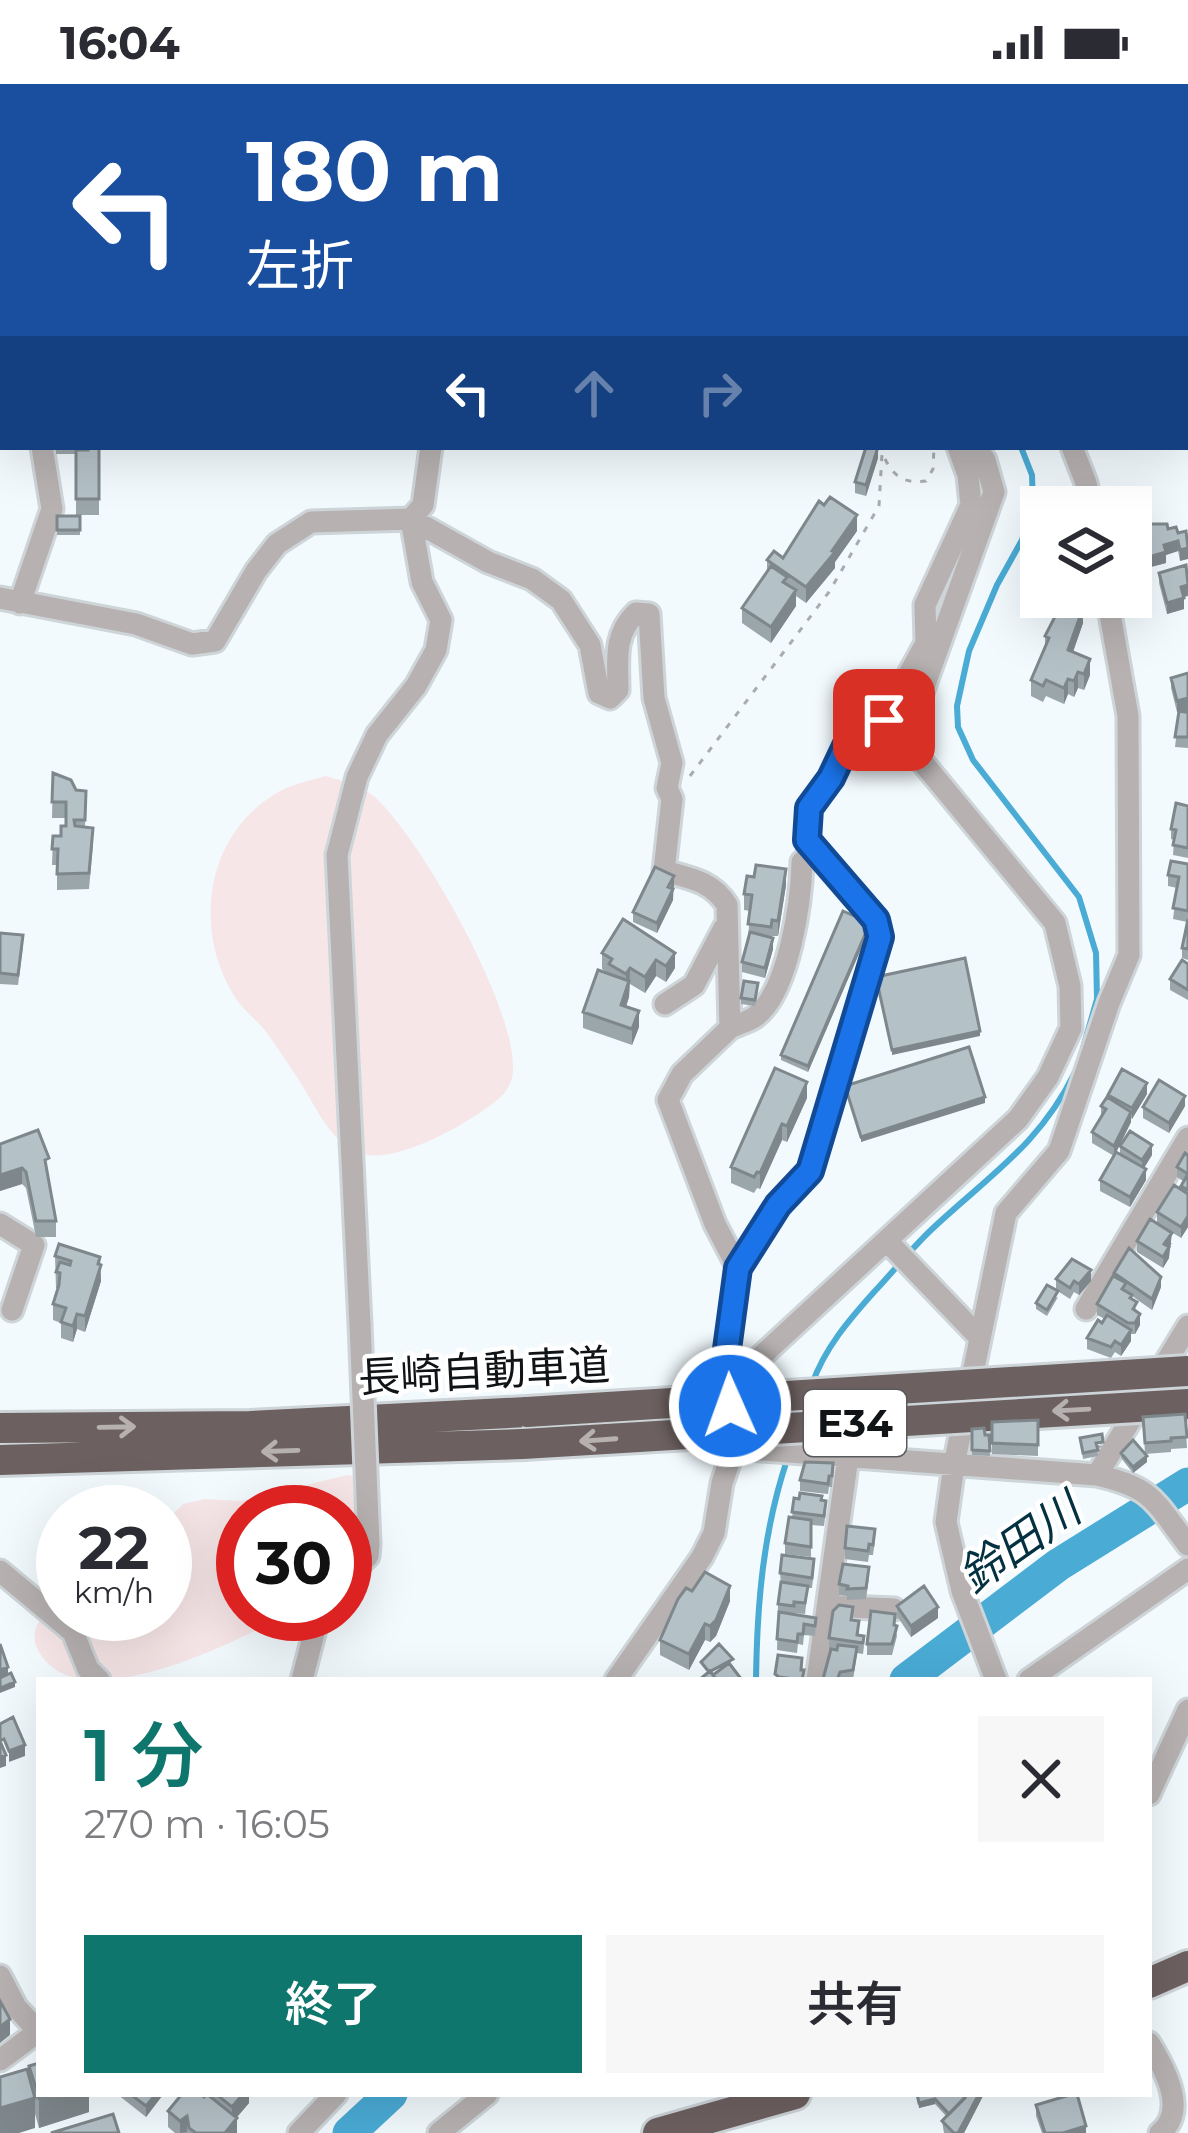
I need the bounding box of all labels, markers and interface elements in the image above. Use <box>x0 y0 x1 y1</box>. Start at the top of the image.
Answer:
text: 16:04 <box>60 15 180 70</box>
text: 180 m <box>246 120 503 222</box>
icon: left <box>48 132 204 288</box>
text: 左折 <box>246 233 354 299</box>
icon: left <box>435 360 501 426</box>
icon: ahead <box>561 360 627 426</box>
icon: right <box>687 360 753 426</box>
map controls <box>1020 486 1152 618</box>
button: layers <box>1020 486 1152 618</box>
pin <box>833 669 935 771</box>
icon: arrive <box>851 687 917 753</box>
street label: 長崎自動車道 <box>357 1338 611 1404</box>
position arrow <box>667 1343 793 1469</box>
road number: E34 <box>804 1390 906 1456</box>
one-way arrow <box>1052 1399 1091 1422</box>
one-way arrow <box>97 1416 136 1438</box>
one-way arrow <box>579 1428 618 1451</box>
one-way arrow <box>261 1440 300 1463</box>
water label: 鈴田川 <box>948 1478 1093 1603</box>
speed limit sign: 30 <box>216 1485 372 1641</box>
text: 22 <box>79 1511 149 1584</box>
text: km/h <box>74 1574 154 1611</box>
text: 1 分 <box>84 1711 203 1799</box>
button: close <box>978 1716 1104 1842</box>
text: 270 m · 16:05 <box>84 1800 330 1848</box>
button: 終了 <box>84 1935 582 2073</box>
button: 共有 <box>606 1935 1104 2073</box>

